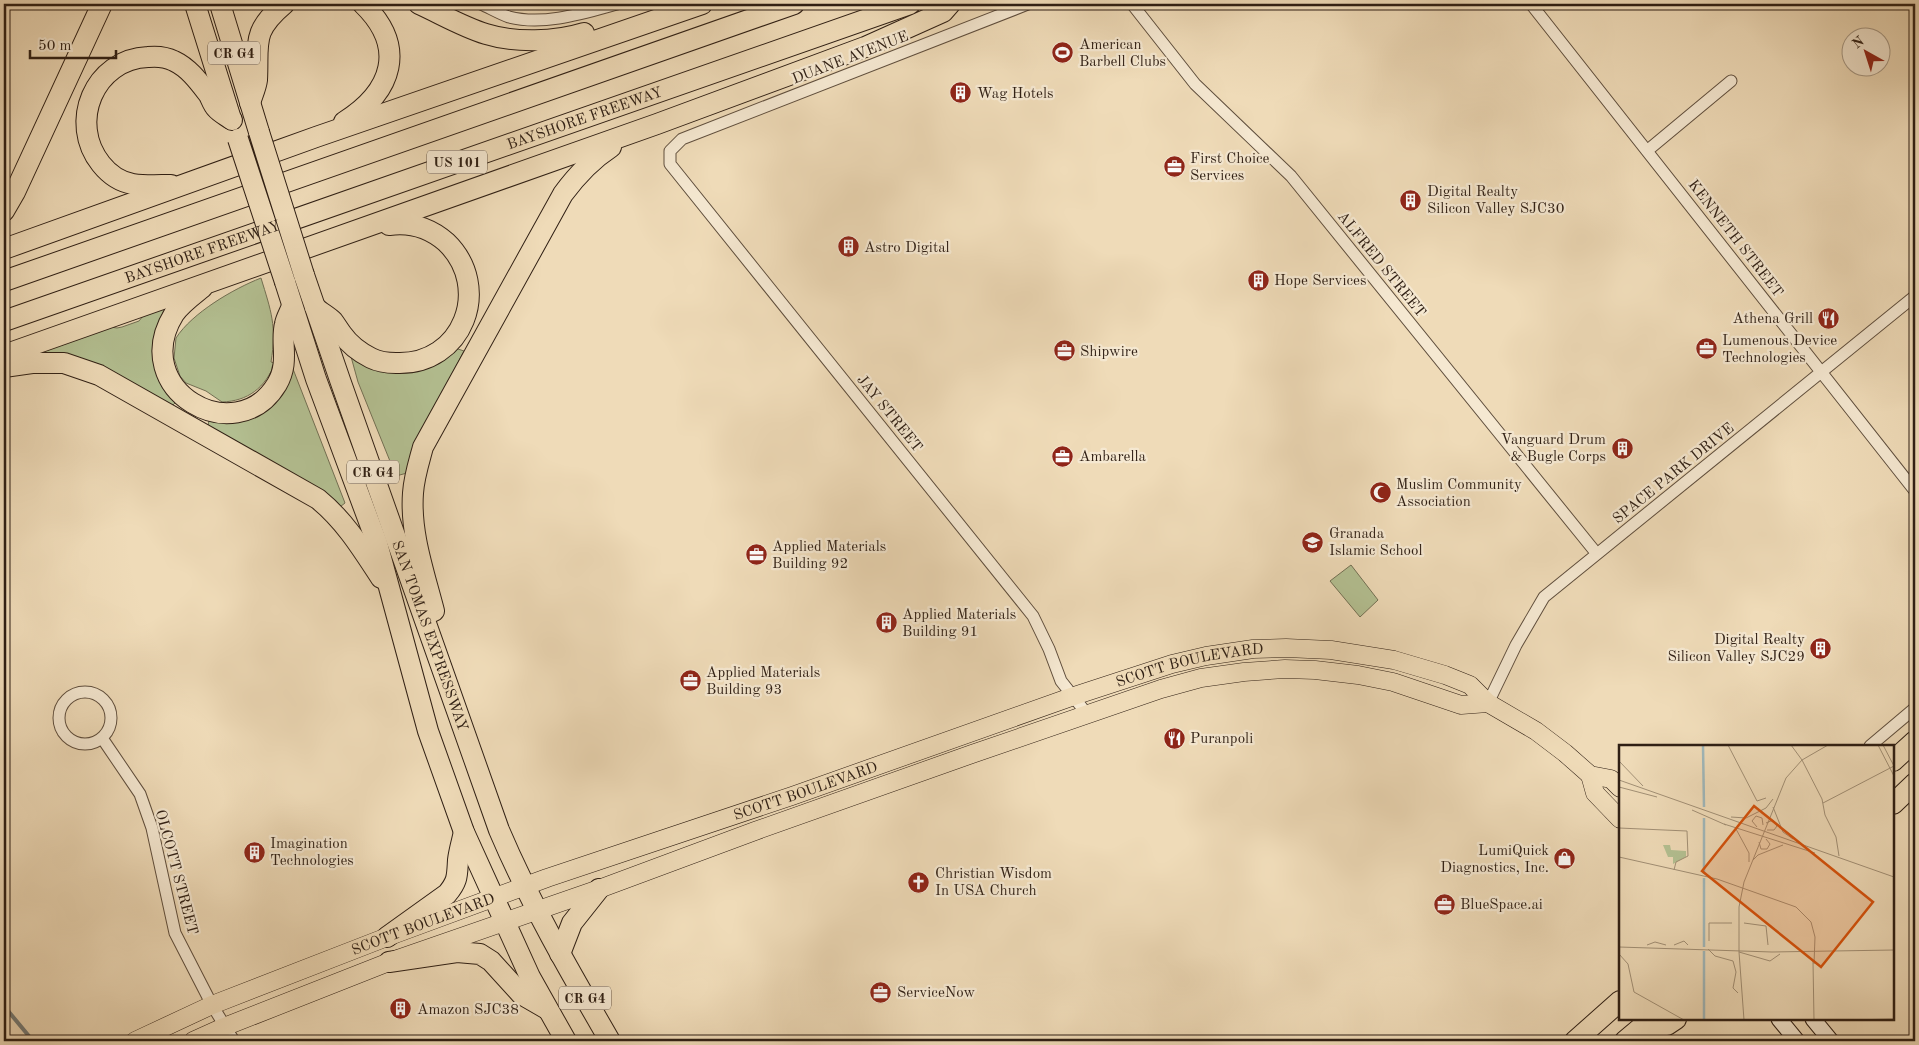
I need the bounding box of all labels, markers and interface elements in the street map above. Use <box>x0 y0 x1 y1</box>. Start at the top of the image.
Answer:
scale bar <box>30 28 116 60</box>
north arrow <box>1842 28 1892 78</box>
street label: DUANE AVENUE <box>790 29 911 88</box>
text: N <box>1850 34 1867 51</box>
place label: American Barbell Clubs <box>1079 38 1166 70</box>
text: 50 m <box>38 39 72 54</box>
sports icon: American Barbell Clubs <box>1051 41 1075 65</box>
road number: CR G4 <box>208 42 260 64</box>
building icon: Wag Hotels <box>949 81 973 105</box>
street label: BAYSHORE FREEWAY <box>505 85 665 153</box>
place label: Wag Hotels <box>977 87 1054 102</box>
road number: US 101 <box>427 150 487 173</box>
place label: First Choice Services <box>1190 152 1270 184</box>
office icon: First Choice Services <box>1162 155 1186 179</box>
street label: KENNETH STREET <box>1685 178 1785 300</box>
place label: Digital Realty Silicon Valley SJC30 <box>1427 185 1565 217</box>
building icon: Digital Realty Silicon Valley SJC30 <box>1399 188 1423 212</box>
street label: ALFRED STREET <box>1334 209 1428 320</box>
street label: BAYSHORE FREEWAY <box>123 219 282 287</box>
building icon: Astro Digital <box>836 235 860 259</box>
place label: Astro Digital <box>864 241 950 256</box>
building icon: Hope Services <box>1246 268 1270 292</box>
place label: Hope Services <box>1274 274 1366 289</box>
restaurant icon: Athena Grill <box>1817 306 1841 330</box>
place label: Athena Grill <box>1732 312 1813 327</box>
place label: Lumenous Device Technologies <box>1722 334 1837 366</box>
office icon: Lumenous Device Technologies <box>1694 337 1718 361</box>
office icon: Shipwire <box>1052 339 1076 363</box>
place label: Shipwire <box>1080 345 1138 360</box>
street label: JAY STREET <box>853 373 924 455</box>
street label: SPACE PARK DRIVE <box>1611 421 1737 527</box>
place label: Vanguard Drum & Bugle Corps <box>1501 433 1606 465</box>
building icon: Vanguard Drum & Bugle Corps <box>1610 436 1634 460</box>
office icon: Ambarella <box>1051 444 1075 468</box>
place label: Ambarella <box>1079 450 1147 465</box>
road number: CR G4 <box>347 461 399 484</box>
place label: Muslim Community Association <box>1396 478 1522 510</box>
mosque icon: Muslim Community Association <box>1368 481 1392 505</box>
place label: Granada Islamic School <box>1329 527 1423 559</box>
school or university icon: Granada Islamic School <box>1301 530 1325 554</box>
street label: SAN TOMAS EXPRESSWAY <box>388 539 469 733</box>
place label: Applied Materials Building 92 <box>772 540 886 572</box>
office icon: Applied Materials Building 92 <box>744 543 768 567</box>
place label: Applied Materials Building 91 <box>902 608 1016 640</box>
building icon: Applied Materials Building 91 <box>874 611 898 635</box>
place label: Digital Realty Silicon Valley SJC29 <box>1667 633 1805 665</box>
building icon: Digital Realty Silicon Valley SJC29 <box>1809 636 1833 660</box>
street label: SCOTT BOULEVARD <box>1114 643 1264 691</box>
place label: Applied Materials Building 93 <box>706 666 820 698</box>
office icon: Applied Materials Building 93 <box>678 669 702 693</box>
restaurant icon: Puranpoli <box>1162 726 1186 750</box>
place label: Puranpoli <box>1190 732 1253 747</box>
inset map <box>1619 745 1894 1020</box>
street label: SCOTT BOULEVARD <box>732 760 880 824</box>
street label: OLCOTT STREET <box>152 808 199 937</box>
place label: Imagination Technologies <box>270 837 354 869</box>
building icon: Imagination Technologies <box>242 840 266 864</box>
place label: LumiQuick Diagnostics, Inc. <box>1440 844 1549 876</box>
shop icon: LumiQuick Diagnostics, Inc. <box>1553 847 1577 871</box>
place label: Christian Wisdom In USA Church <box>935 867 1052 899</box>
church icon: Christian Wisdom In USA Church <box>907 870 931 894</box>
street label: SCOTT BOULEVARD <box>350 892 497 959</box>
office icon: BlueSpace.ai <box>1432 892 1456 916</box>
place label: BlueSpace.ai <box>1460 898 1543 913</box>
office icon: ServiceNow <box>869 980 893 1004</box>
road number: CR G4 <box>559 986 611 1010</box>
place label: ServiceNow <box>897 986 976 1001</box>
building icon: Amazon SJC38 <box>389 997 413 1021</box>
place label: Amazon SJC38 <box>417 1003 519 1018</box>

